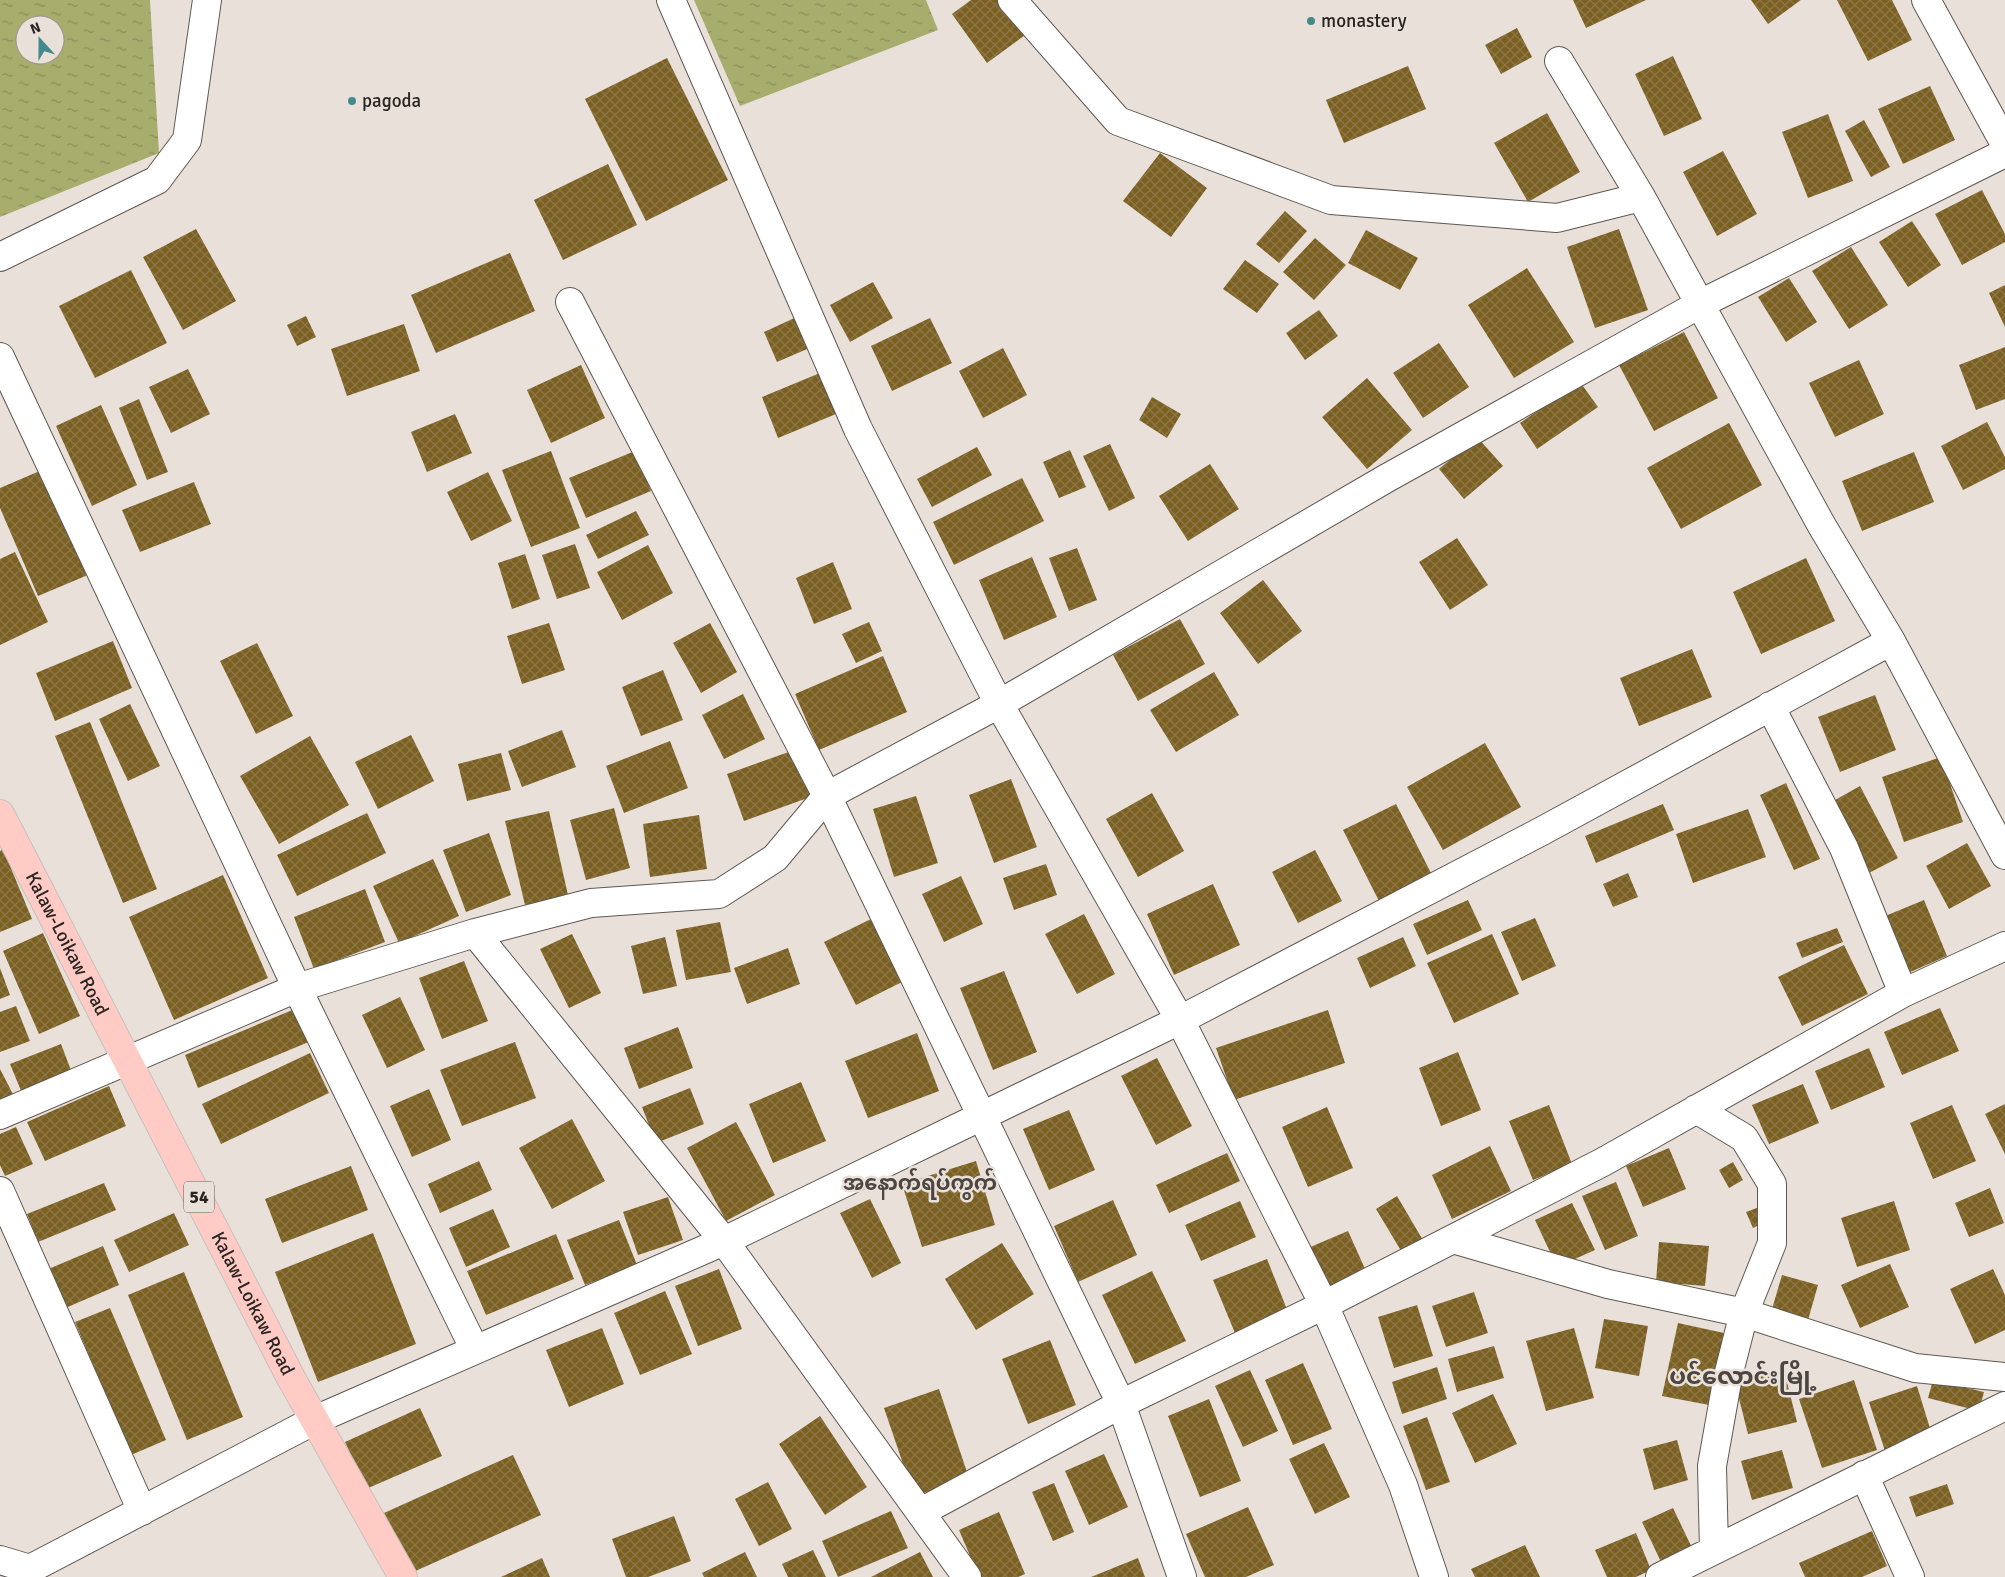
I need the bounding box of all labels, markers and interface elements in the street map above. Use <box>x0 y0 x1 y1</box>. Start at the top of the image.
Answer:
place label: monastery <box>1321 9 1407 33</box>
north arrow <box>15 15 65 65</box>
marker: monastery <box>1305 15 1317 27</box>
text: N <box>28 19 43 38</box>
place label: pagoda <box>362 89 421 113</box>
marker: pagoda <box>346 95 358 107</box>
street label: Kalaw-Loikaw Road <box>20 868 114 1020</box>
district label: အနောက်ရပ်ကွက် <box>843 1167 997 1200</box>
road number: 54 <box>184 1182 214 1212</box>
street label: Kalaw-Loikaw Road <box>206 1228 300 1380</box>
district label: ပင်လောင်းမြို့ <box>1669 1360 1817 1395</box>

